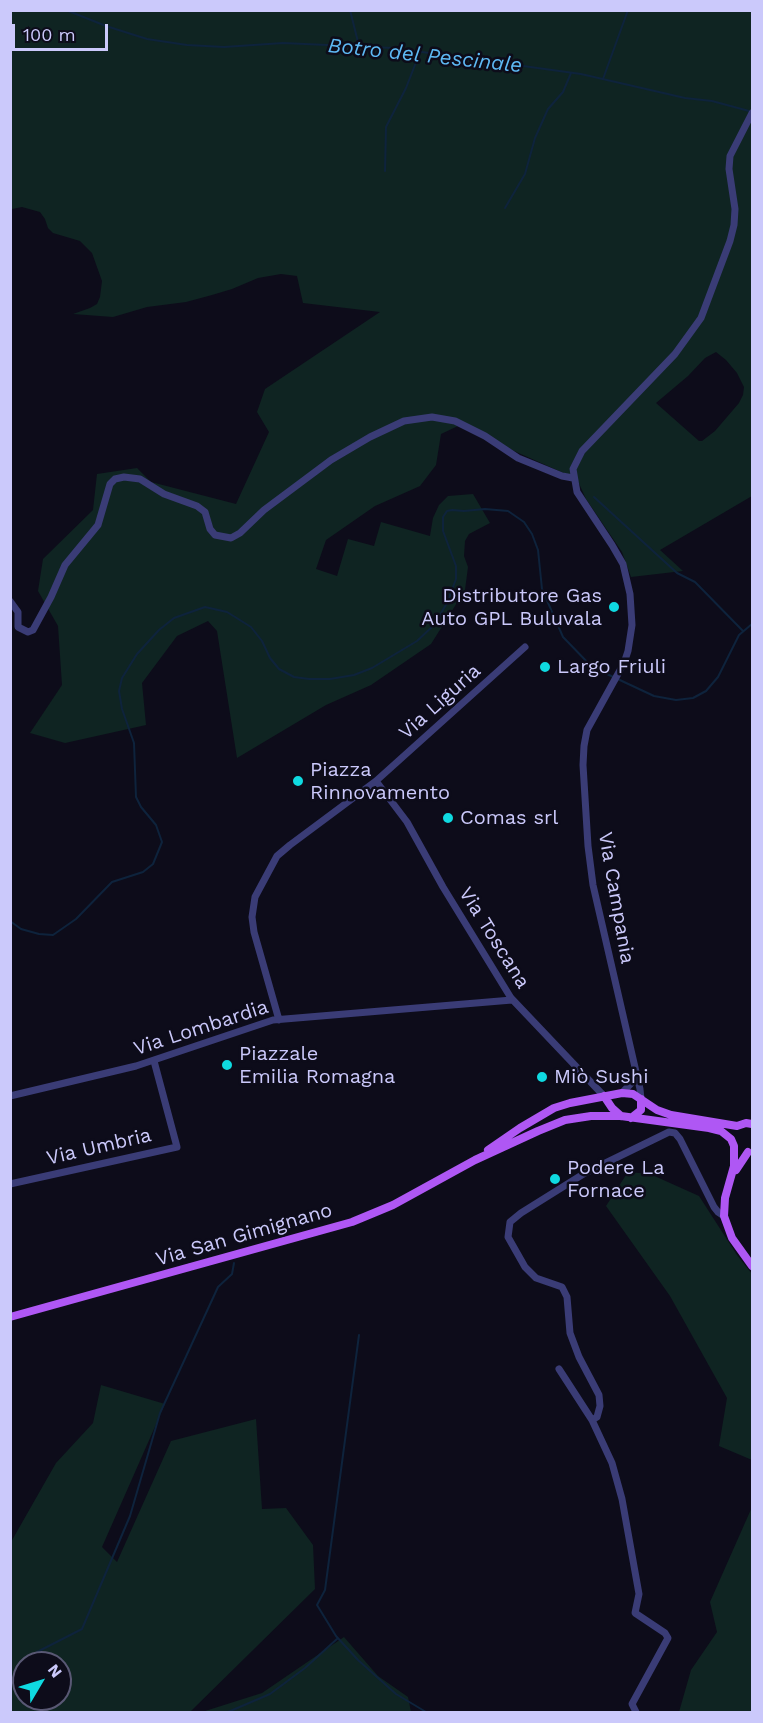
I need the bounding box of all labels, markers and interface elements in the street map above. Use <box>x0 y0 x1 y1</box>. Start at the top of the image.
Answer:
scale bar <box>15 12 111 50</box>
text: 100 m <box>23 24 76 45</box>
water label: Botro del Pescinale <box>327 33 523 79</box>
place label: Distributore Gas Auto GPL Buluvala <box>421 584 602 631</box>
marker: Distributore Gas Auto GPL Buluvala <box>607 600 621 614</box>
place label: Largo Friuli <box>557 655 666 679</box>
street label: Via Liguria <box>394 659 486 745</box>
marker: Largo Friuli <box>538 660 552 674</box>
place label: Piazza Rinnovamento <box>310 758 450 805</box>
marker: Piazza Rinnovamento <box>291 774 305 788</box>
place label: Comas srl <box>460 806 558 830</box>
marker: Comas srl <box>441 811 455 825</box>
street label: Via Campania <box>593 830 639 966</box>
street label: Via Toscana <box>453 883 535 993</box>
street label: Via Lombardia <box>131 995 271 1061</box>
place label: Piazzale Emilia Romagna <box>239 1042 395 1089</box>
marker: Piazzale Emilia Romagna <box>220 1058 234 1072</box>
place label: Miò Sushi <box>554 1065 649 1089</box>
marker: Miò Sushi <box>535 1070 549 1084</box>
street label: Via Umbria <box>44 1123 154 1171</box>
place label: Podere La Fornace <box>567 1156 665 1203</box>
marker: Podere La Fornace <box>548 1172 562 1186</box>
street label: Via San Gimignano <box>153 1198 335 1272</box>
north arrow <box>12 1651 72 1711</box>
text: N <box>44 1660 66 1681</box>

